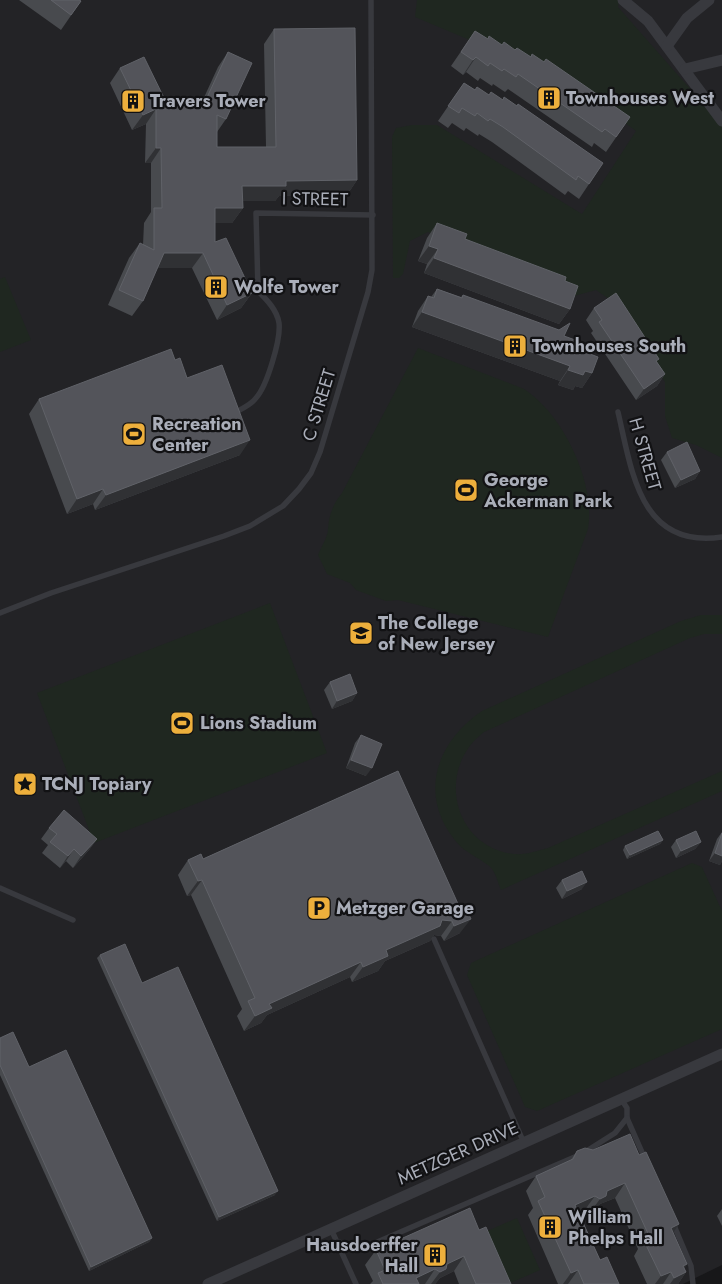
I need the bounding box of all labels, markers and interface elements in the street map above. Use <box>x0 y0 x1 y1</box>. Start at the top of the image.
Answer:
building icon: Townhouses West <box>536 85 562 111</box>
place label: Townhouses West <box>566 85 714 111</box>
building icon: Travers Tower <box>120 88 146 114</box>
place label: Travers Tower <box>150 88 267 114</box>
street label: I STREET <box>282 185 349 213</box>
building icon: Wolfe Tower <box>203 274 229 300</box>
place label: Wolfe Tower <box>234 274 340 300</box>
building icon: Townhouses South <box>502 333 528 359</box>
place label: Townhouses South <box>532 333 686 359</box>
street label: C STREET <box>296 365 342 444</box>
place label: Recreation Center <box>152 411 242 458</box>
street label: H STREET <box>622 414 668 494</box>
sports icon: Recreation Center <box>121 421 147 447</box>
place label: George Ackerman Park <box>483 467 613 514</box>
sports icon: George Ackerman Park <box>453 477 479 503</box>
place label: The College of New Jersey <box>378 610 496 657</box>
school or university icon: The College of New Jersey <box>348 620 374 646</box>
sports icon: Lions Stadium <box>169 710 195 736</box>
place label: Lions Stadium <box>200 710 317 736</box>
place icon: TCNJ Topiary <box>12 771 38 797</box>
place label: TCNJ Topiary <box>42 771 152 797</box>
parking icon: Metzger Garage <box>306 895 332 921</box>
place label: Metzger Garage <box>336 895 474 921</box>
street label: METZGER DRIVE <box>393 1115 523 1191</box>
place label: William Phelps Hall <box>568 1204 663 1251</box>
building icon: William Phelps Hall <box>537 1214 563 1240</box>
place label: Hausdoerffer Hall <box>306 1232 419 1279</box>
building icon: Hausdoerffer Hall <box>422 1242 448 1268</box>

